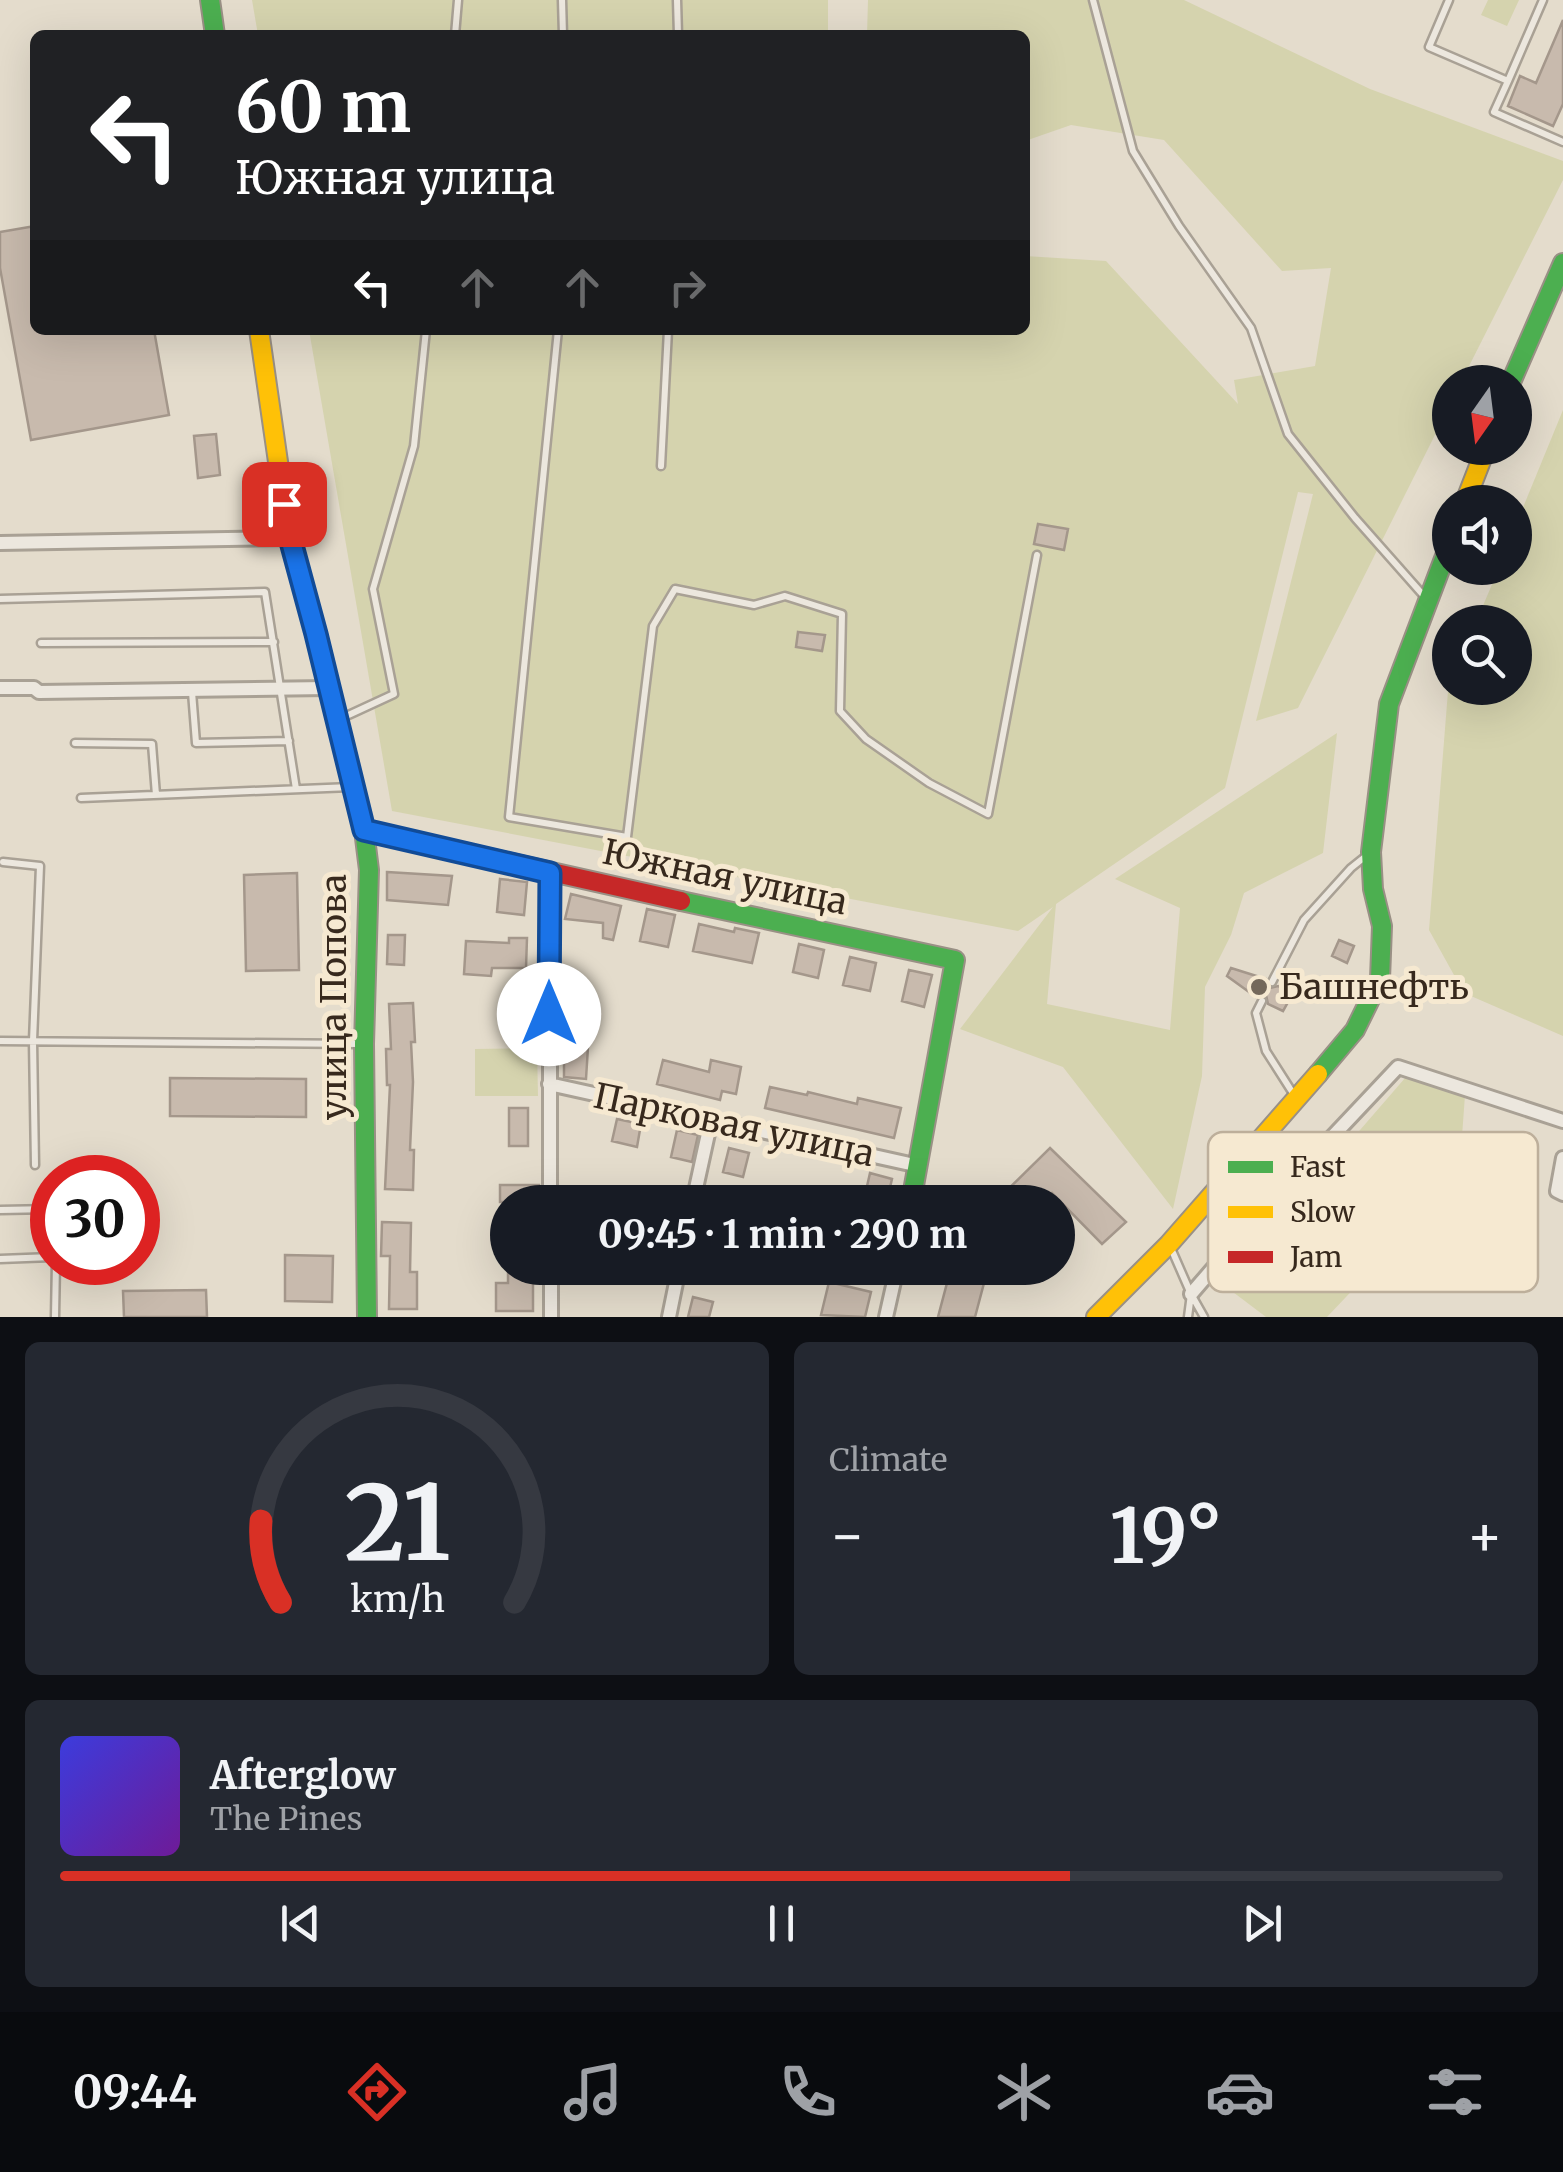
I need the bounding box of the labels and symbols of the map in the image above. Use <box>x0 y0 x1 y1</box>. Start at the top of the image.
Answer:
north arrow <box>1432 365 1532 465</box>
pin <box>242 462 327 547</box>
street label: Южная улица <box>599 830 851 924</box>
street label: улица Попова <box>312 874 356 1120</box>
position arrow <box>497 962 601 1066</box>
place label: Башнефть <box>1279 965 1469 1009</box>
marker: Башнефть <box>1248 976 1270 998</box>
street label: Парковая улица <box>590 1074 878 1176</box>
legend <box>1208 1132 1538 1292</box>
text: Fast <box>1290 1149 1346 1185</box>
speed limit sign: 30 <box>30 1155 160 1285</box>
text: Slow <box>1290 1194 1355 1230</box>
text: Jam <box>1289 1239 1343 1275</box>

